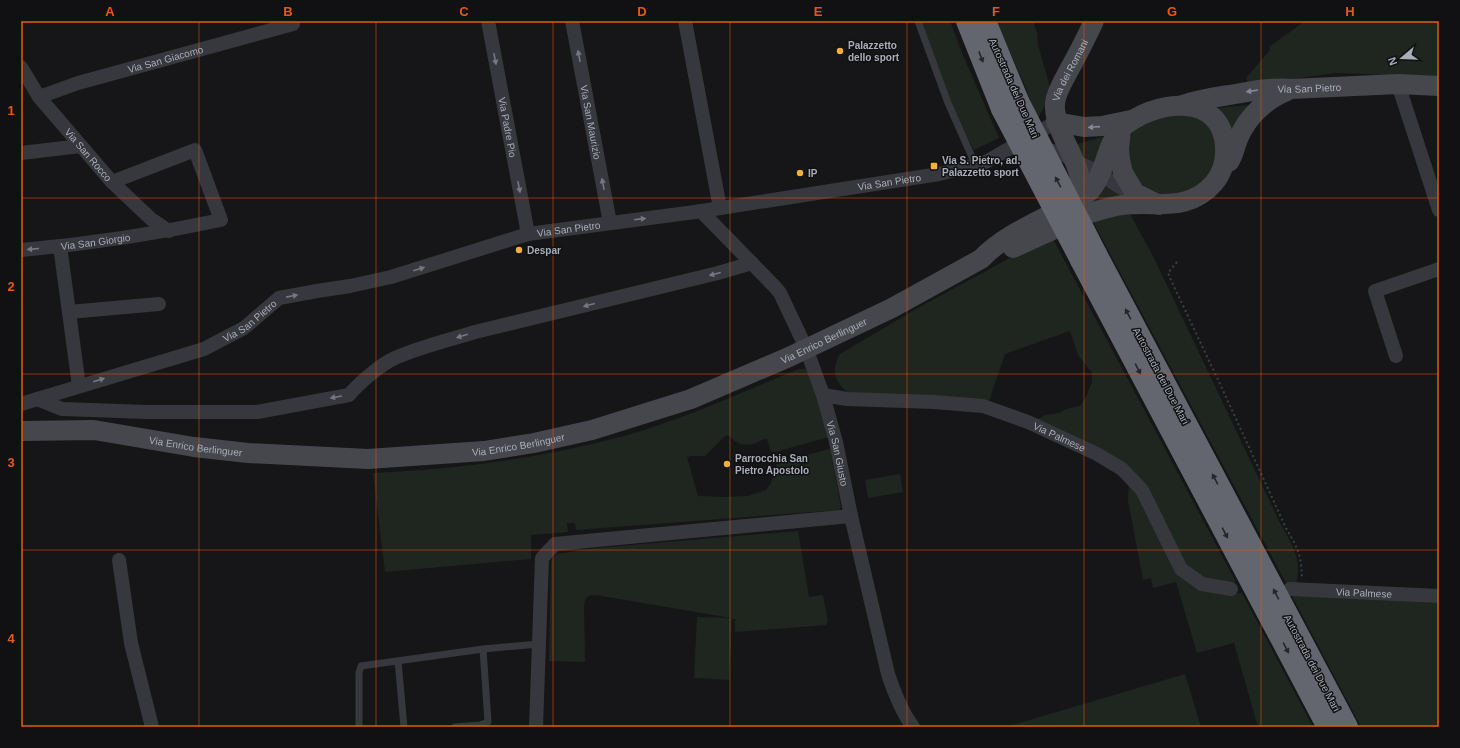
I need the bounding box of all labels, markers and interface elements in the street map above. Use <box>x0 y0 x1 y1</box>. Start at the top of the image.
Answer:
text: A <box>105 4 115 19</box>
text: B <box>283 4 293 19</box>
text: C <box>459 4 469 19</box>
text: D <box>637 4 647 19</box>
text: E <box>814 4 823 19</box>
text: F <box>992 4 1000 19</box>
text: G <box>1167 4 1177 19</box>
text: H <box>1345 4 1355 19</box>
street label: Autostrada dei Due Mari <box>987 37 1041 139</box>
street label: Via dei Romani <box>1050 38 1090 102</box>
north arrow <box>1382 38 1422 78</box>
place label: Palazzetto dello sport <box>848 40 900 63</box>
street label: Via San Giacomo <box>126 43 205 75</box>
marker: Palazzetto dello sport <box>835 46 845 56</box>
one-way arrow <box>576 50 582 63</box>
one-way arrow <box>979 52 985 64</box>
one-way arrow <box>493 53 499 65</box>
text: N <box>1386 55 1400 67</box>
street label: Via San Pietro <box>1277 81 1342 95</box>
street label: Via San Maurizio <box>579 84 604 161</box>
one-way arrow <box>1246 88 1258 94</box>
street label: Via Padre Pio <box>497 96 519 159</box>
text: 1 <box>7 103 15 118</box>
one-way arrow <box>1088 123 1100 130</box>
street label: Via San Rocco <box>63 126 114 184</box>
place label: Via S. Pietro, ad. Palazzetto sport <box>942 155 1020 178</box>
marker: Via S. Pietro, ad. Palazzetto sport <box>929 161 939 171</box>
marker: IP <box>795 168 805 178</box>
place label: IP <box>808 168 818 179</box>
street label: Via San Pietro <box>857 171 922 192</box>
one-way arrow <box>1055 176 1062 188</box>
one-way arrow <box>600 178 606 190</box>
one-way arrow <box>516 181 522 193</box>
one-way arrow <box>634 216 646 222</box>
street label: Via San Pietro <box>536 219 601 238</box>
street label: Via San Giorgio <box>60 231 131 251</box>
one-way arrow <box>27 245 39 252</box>
marker: Despar <box>514 245 524 255</box>
place label: Despar <box>527 245 561 256</box>
one-way arrow <box>413 265 425 271</box>
one-way arrow <box>709 271 721 277</box>
text: 2 <box>7 279 15 294</box>
one-way arrow <box>286 293 298 299</box>
street label: Via San Pietro <box>221 297 279 344</box>
one-way arrow <box>582 302 594 308</box>
one-way arrow <box>1125 309 1131 320</box>
street label: Via Enrico Berlinguer <box>779 315 869 365</box>
street label: Autostrada dei Due Mari <box>1131 326 1191 426</box>
one-way arrow <box>456 333 468 339</box>
one-way arrow <box>1135 363 1142 375</box>
one-way arrow <box>93 377 105 383</box>
one-way arrow <box>330 395 342 401</box>
street label: Via San Giusto <box>825 420 850 487</box>
street label: Via Palmese <box>1032 420 1088 454</box>
street label: Via Enrico Berlinguer <box>472 431 566 457</box>
street label: Via Enrico Berlinguer <box>148 434 243 458</box>
place label: Parrocchia San Pietro Apostolo <box>735 453 809 476</box>
text: 3 <box>7 455 15 470</box>
marker: Parrocchia San Pietro Apostolo <box>722 459 732 469</box>
one-way arrow <box>1212 473 1218 485</box>
one-way arrow <box>1222 527 1229 539</box>
street label: Via Palmese <box>1336 586 1393 599</box>
one-way arrow <box>1273 588 1279 599</box>
street label: Autostrada dei Due Mari <box>1282 613 1342 713</box>
text: 4 <box>7 631 15 646</box>
one-way arrow <box>1283 642 1290 654</box>

